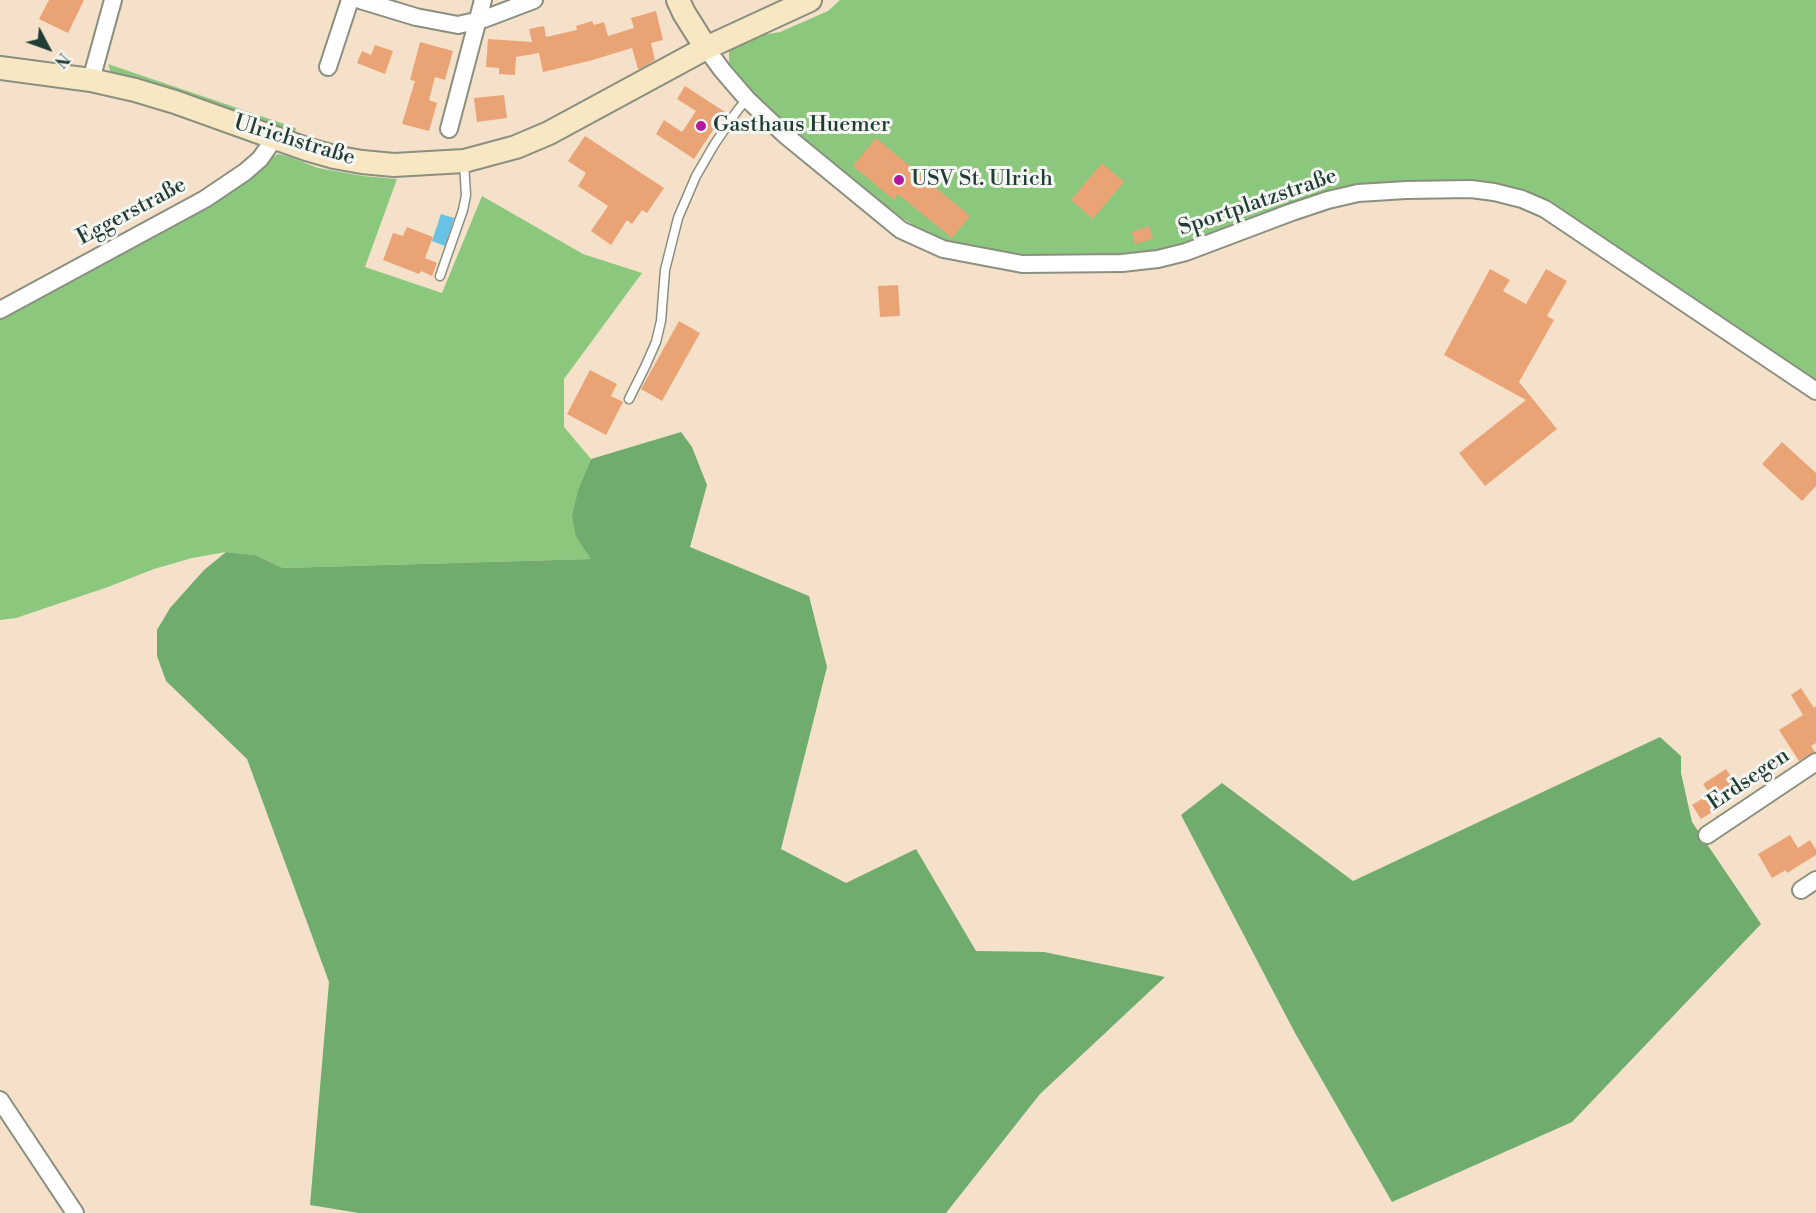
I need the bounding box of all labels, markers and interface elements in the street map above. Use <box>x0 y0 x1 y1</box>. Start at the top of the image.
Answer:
north arrow <box>18 18 78 78</box>
text: N <box>50 48 73 71</box>
street label: Ulrichstraße <box>230 110 358 172</box>
place label: Gasthaus Huemer <box>713 113 890 139</box>
marker: Gasthaus Huemer <box>694 119 708 133</box>
street label: Sportplatzstraße <box>1175 164 1341 242</box>
place label: USV St. Ulrich <box>911 167 1053 193</box>
street label: Eggerstraße <box>73 172 191 252</box>
marker: USV St. Ulrich <box>892 173 906 187</box>
street label: Erdsegen <box>1703 743 1795 817</box>

